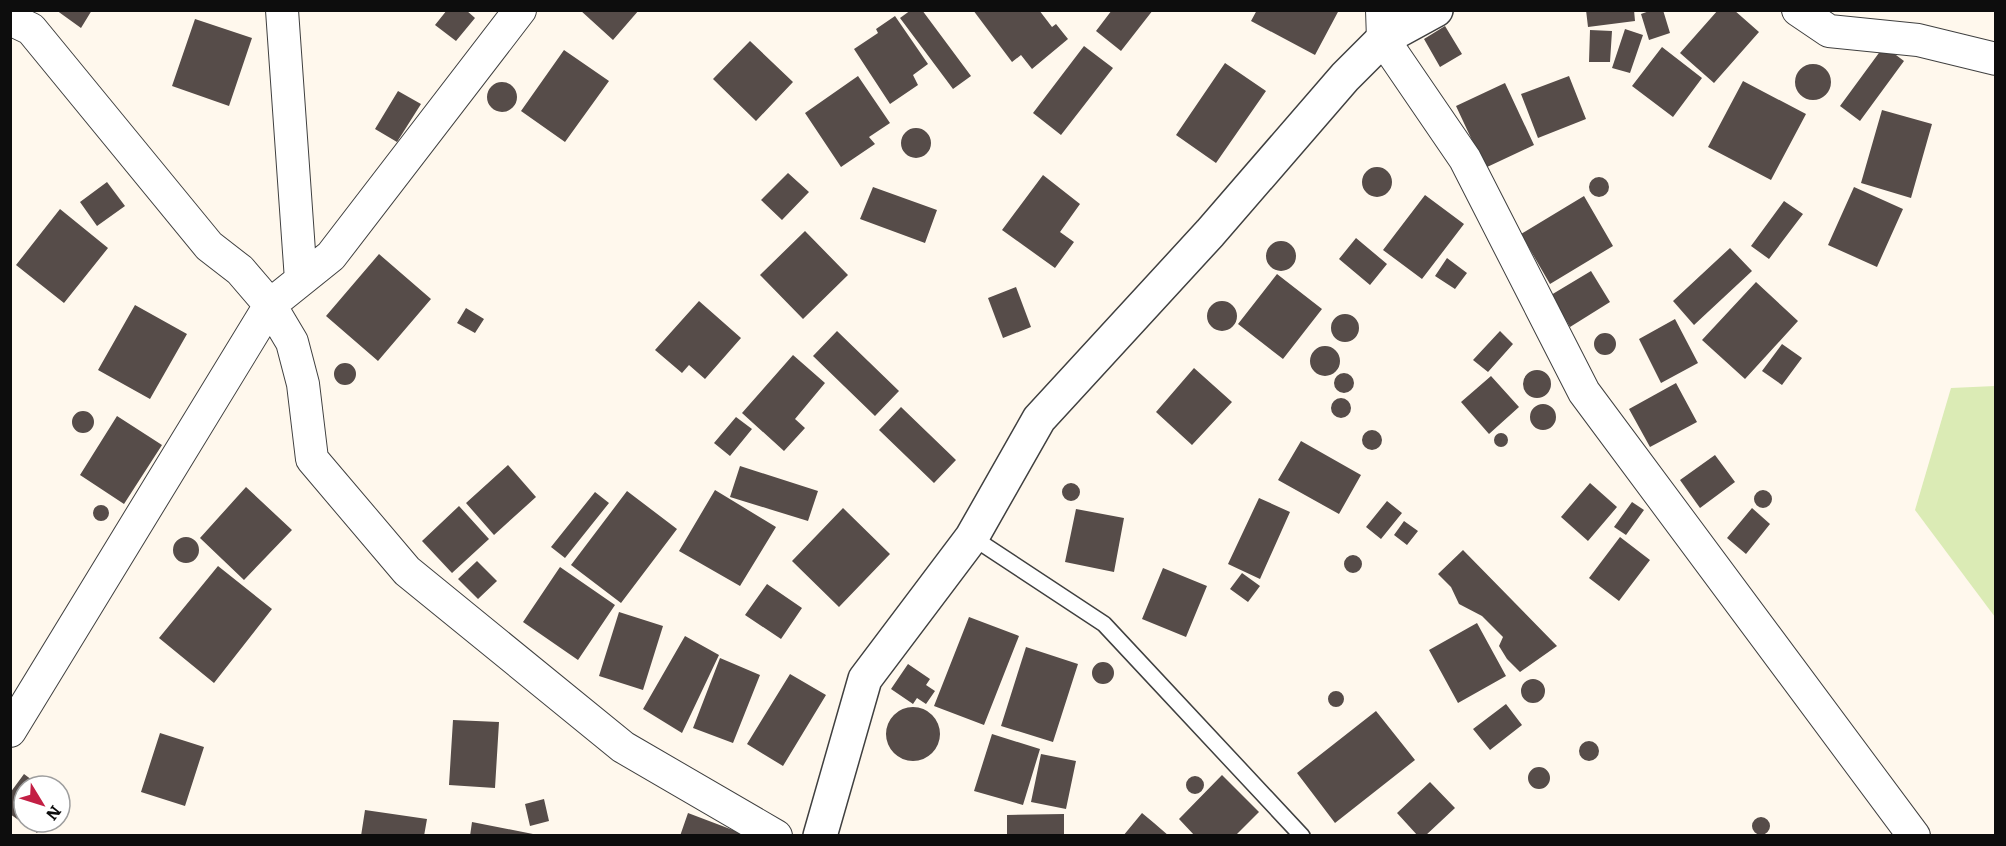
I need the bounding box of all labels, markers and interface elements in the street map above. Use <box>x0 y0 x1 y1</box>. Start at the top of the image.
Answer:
north arrow <box>12 774 72 834</box>
text: N <box>41 801 68 827</box>

